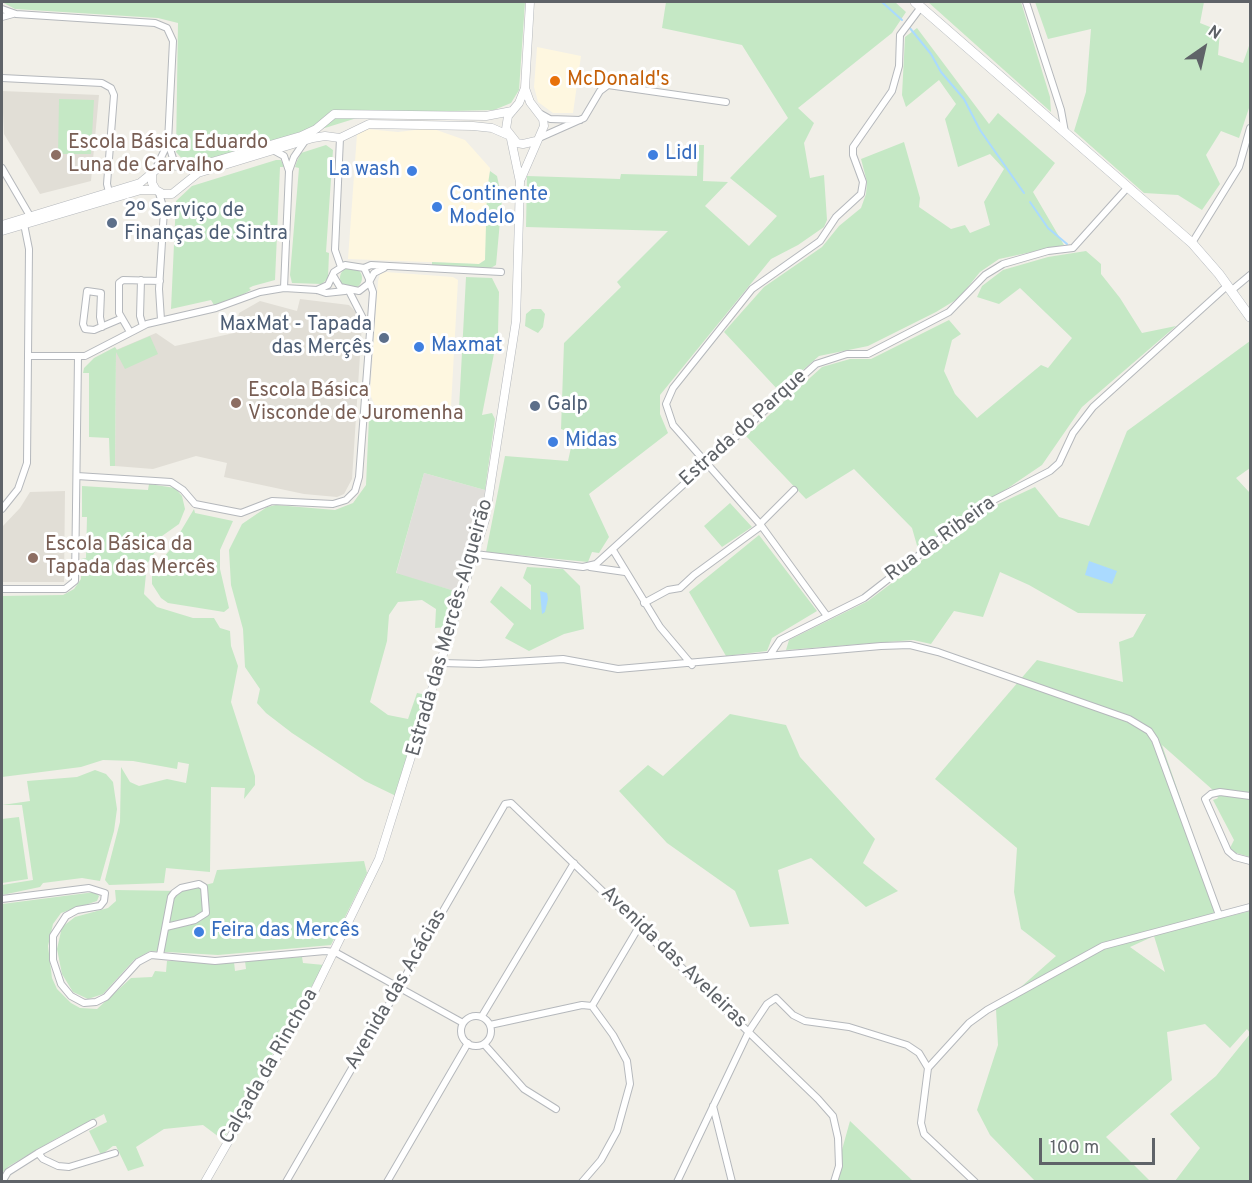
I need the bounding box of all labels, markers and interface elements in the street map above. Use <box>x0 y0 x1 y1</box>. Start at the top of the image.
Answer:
north arrow <box>1174 18 1234 78</box>
text: N <box>1204 22 1224 45</box>
place label: McDonald's <box>567 69 670 93</box>
marker: McDonald's <box>548 74 562 88</box>
place label: Escola Básica Eduardo Luna de Carvalho <box>68 132 268 179</box>
place label: Lidl <box>665 143 698 167</box>
marker: Escola Básica Eduardo Luna de Carvalho <box>49 148 63 162</box>
marker: Lidl <box>646 148 660 162</box>
place label: La wash <box>328 159 400 183</box>
marker: La wash <box>405 164 419 178</box>
place label: Continente Modelo <box>449 184 548 231</box>
place label: 2º Serviço de Finanças de Sintra <box>124 200 288 247</box>
marker: Continente Modelo <box>430 200 444 214</box>
marker: 2º Serviço de Finanças de Sintra <box>105 216 119 230</box>
place label: MaxMat - Tapada das Merçês <box>219 314 372 361</box>
marker: MaxMat - Tapada das Merçês <box>377 331 391 345</box>
place label: Maxmat <box>431 335 503 359</box>
marker: Maxmat <box>412 340 426 354</box>
street label: Estrada do Parque <box>675 366 813 492</box>
place label: Escola Básica Visconde de Juromenha <box>248 380 463 427</box>
place label: Galp <box>547 394 588 418</box>
marker: Escola Básica Visconde de Juromenha <box>229 396 243 410</box>
marker: Galp <box>528 399 542 413</box>
place label: Midas <box>565 430 617 454</box>
marker: Midas <box>546 435 560 449</box>
street label: Rua da Ribeira <box>881 492 1001 588</box>
street label: Estrada das Mercês-Algueirão <box>403 497 499 759</box>
place label: Escola Básica da Tapada das Mercês <box>45 534 215 581</box>
marker: Escola Básica da Tapada das Mercês <box>26 551 40 565</box>
street label: Avenida das Aveleiras <box>595 882 751 1034</box>
street label: Avenida das Acácias <box>341 906 453 1074</box>
place label: Feira das Mercês <box>211 920 360 944</box>
marker: Feira das Mercês <box>192 925 206 939</box>
street label: Calçada da Rinchoa <box>216 985 324 1149</box>
scale bar <box>1042 1126 1158 1164</box>
text: 100 m <box>1050 1137 1099 1160</box>

